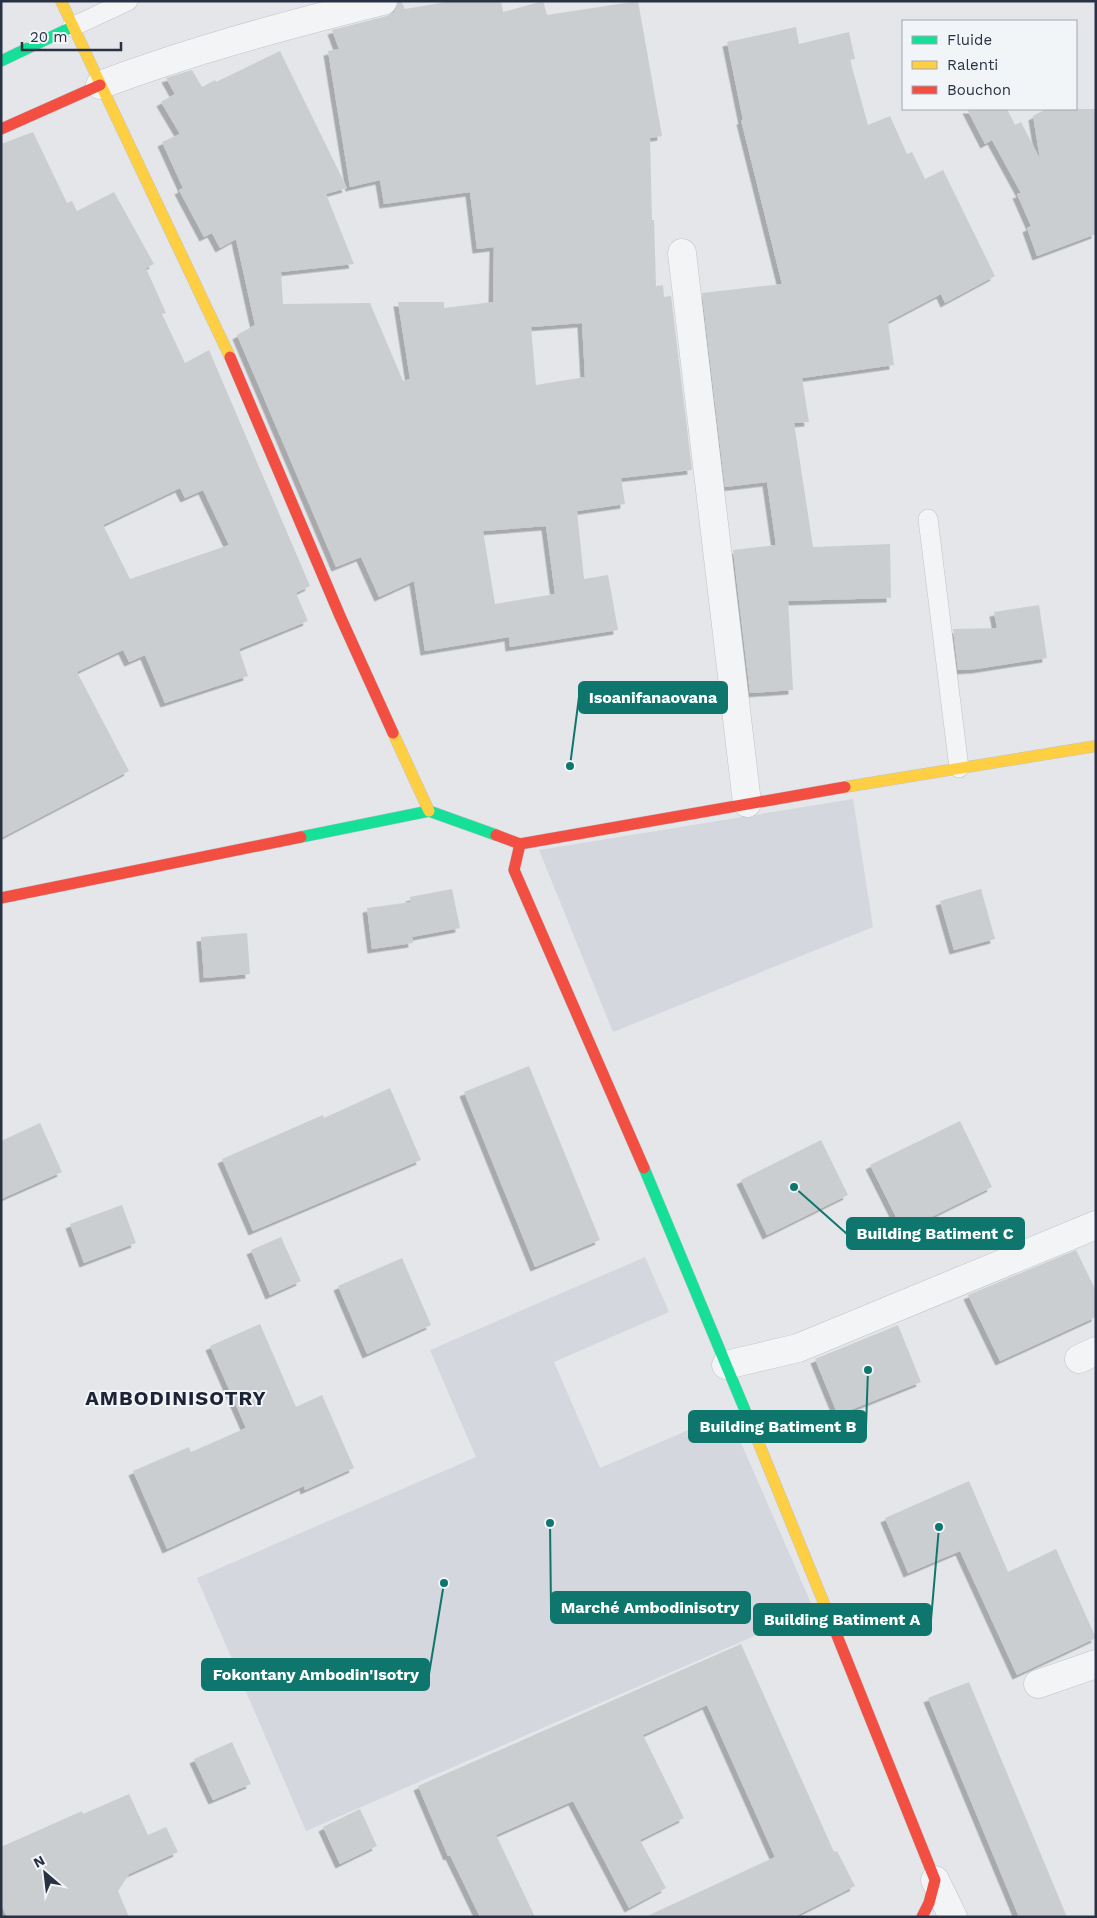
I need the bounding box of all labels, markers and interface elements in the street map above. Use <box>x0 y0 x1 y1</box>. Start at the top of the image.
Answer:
scale bar <box>22 20 121 52</box>
legend <box>902 20 1077 110</box>
text: 20 m <box>30 28 68 46</box>
text: Fluide <box>947 31 992 49</box>
text: Ralenti <box>947 56 998 74</box>
text: Bouchon <box>947 81 1011 99</box>
callout: Isoanifanaovana <box>579 682 727 713</box>
text: Isoanifanaovana <box>589 688 718 707</box>
callout: Building Batiment C <box>847 1218 1024 1249</box>
text: Building Batiment C <box>856 1224 1014 1243</box>
district label: AMBODINISOTRY <box>85 1386 267 1410</box>
callout: Building Batiment B <box>689 1411 866 1442</box>
text: Building Batiment B <box>699 1417 857 1436</box>
callout: Marché Ambodinisotry <box>551 1592 750 1623</box>
text: Marché Ambodinisotry <box>561 1598 740 1617</box>
callout: Building Batiment A <box>754 1604 931 1635</box>
text: Building Batiment A <box>764 1610 920 1629</box>
callout: Fokontany Ambodin'Isotry <box>202 1659 429 1690</box>
text: Fokontany Ambodin'Isotry <box>213 1665 420 1684</box>
north arrow <box>20 1848 70 1898</box>
text: N <box>31 1852 47 1871</box>

